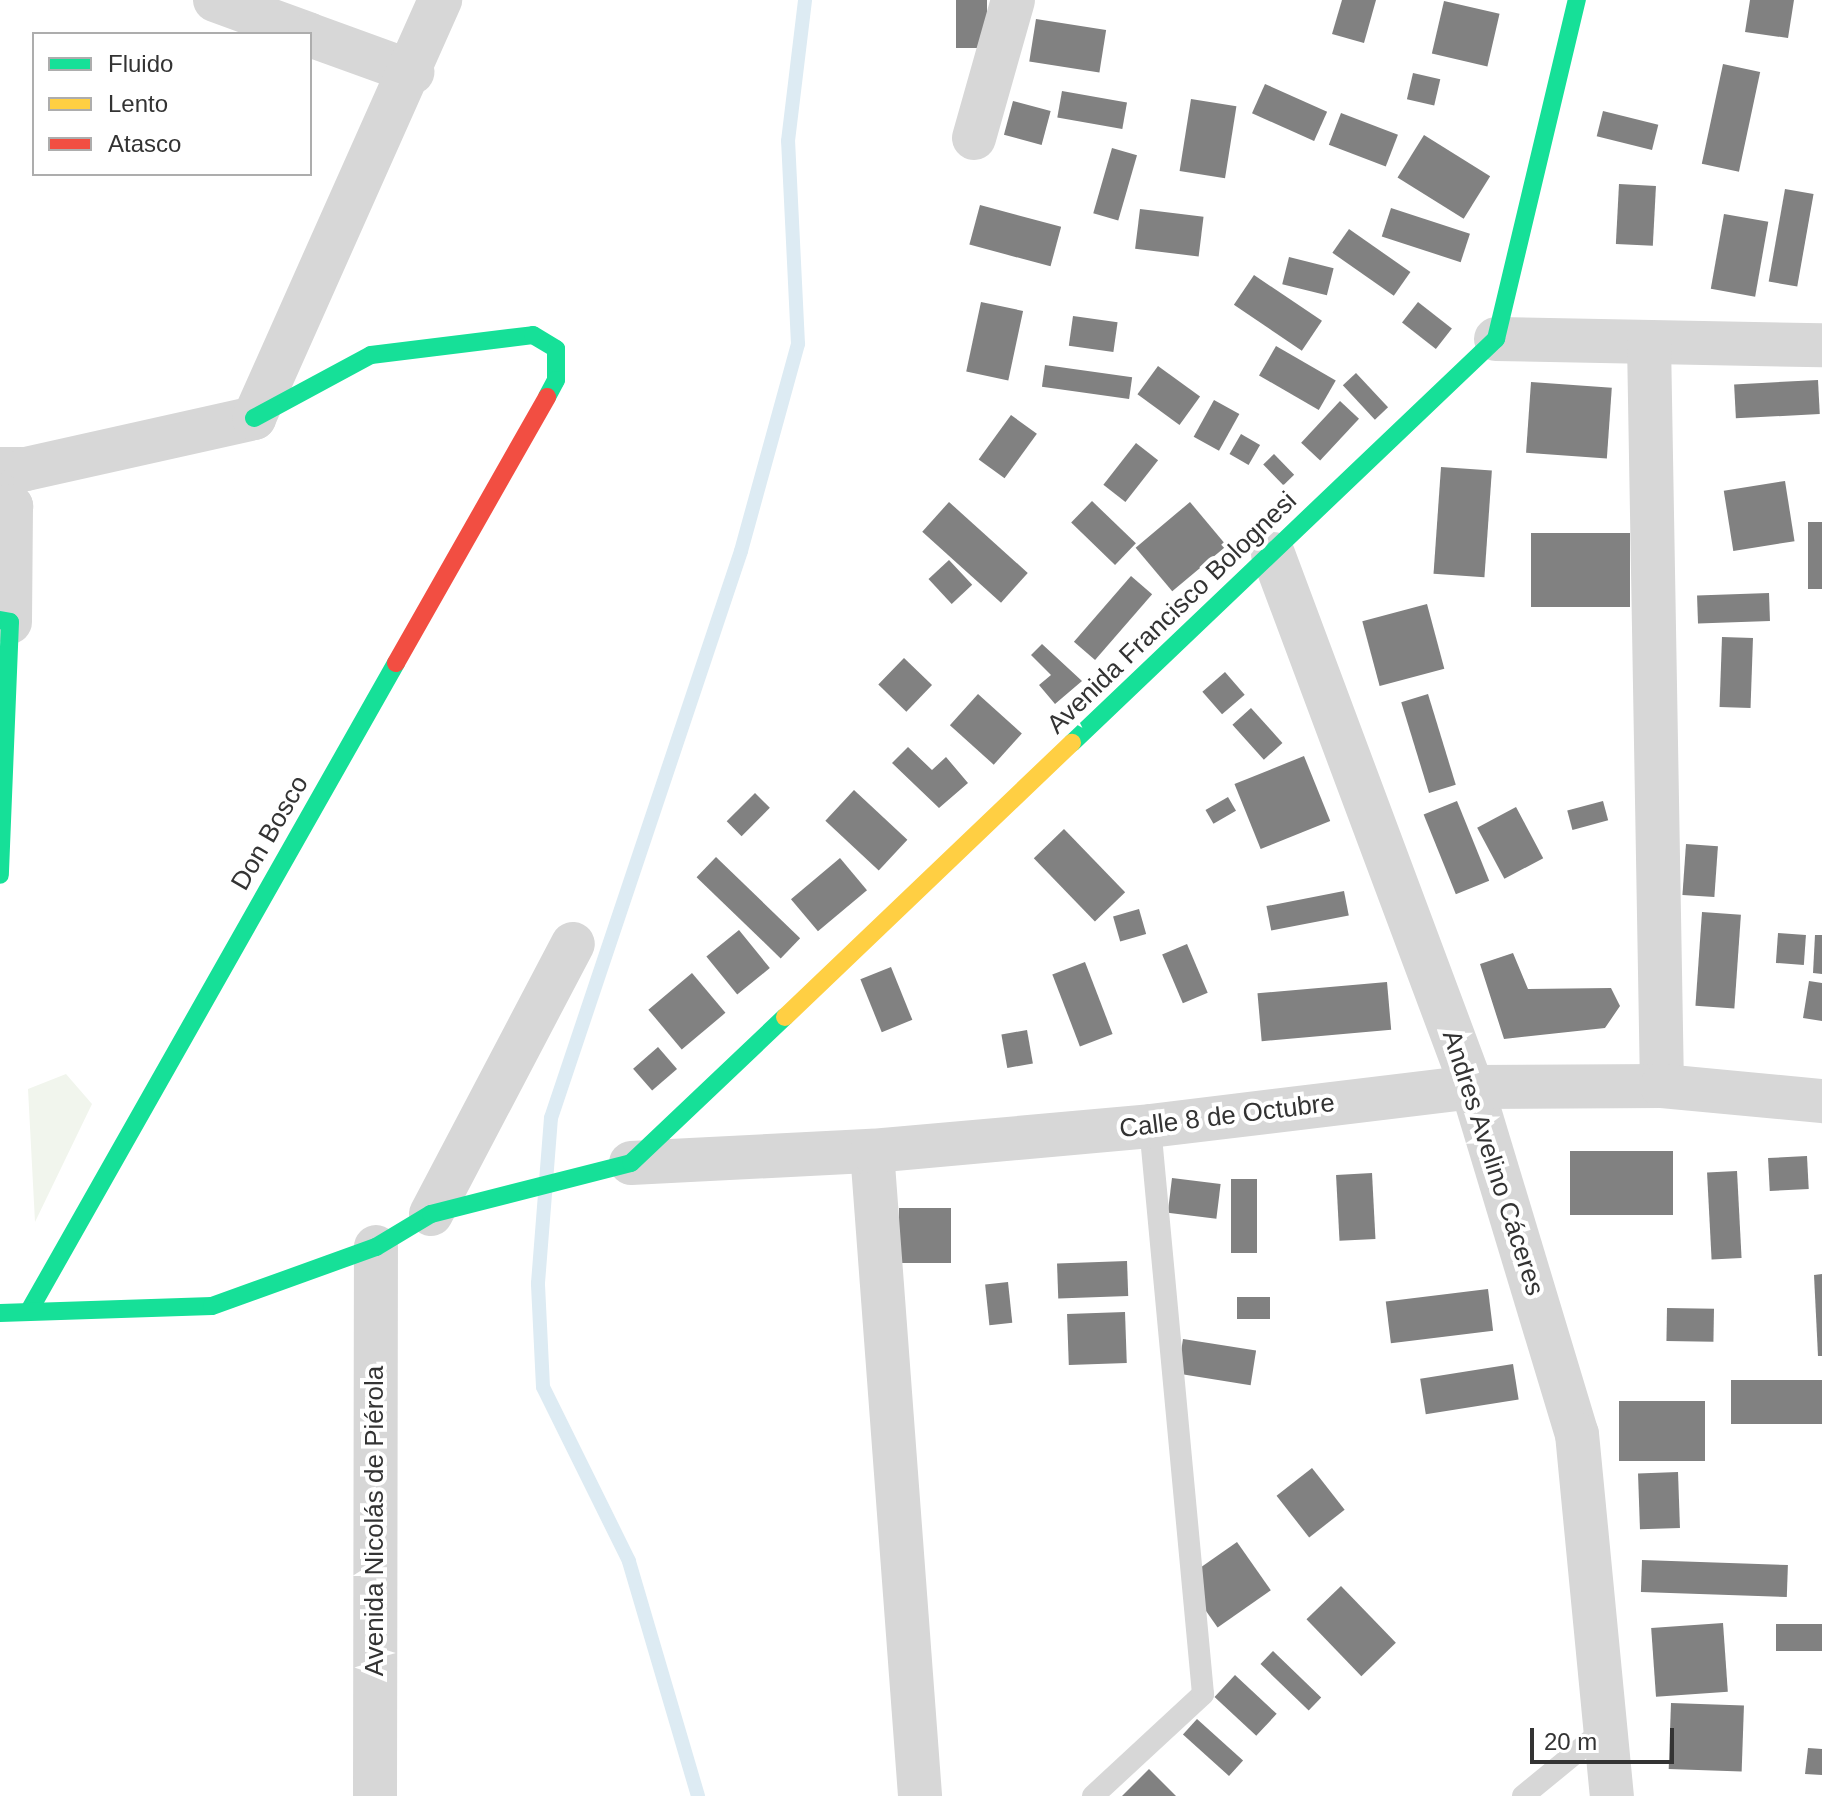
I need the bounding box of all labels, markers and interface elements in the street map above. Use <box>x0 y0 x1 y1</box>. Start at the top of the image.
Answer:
legend <box>32 32 312 176</box>
text: Fluido <box>108 50 173 77</box>
text: Lento <box>108 90 168 117</box>
text: Atasco <box>108 130 181 157</box>
street label: Avenida Francisco Bolognesi <box>1041 485 1303 741</box>
street label: Don Bosco <box>225 770 315 896</box>
street label: Andres Avelino Cáceres <box>1435 1026 1551 1300</box>
street label: Calle 8 de Octubre <box>1118 1087 1336 1145</box>
street label: Avenida Nicolás de Piérola <box>359 1366 391 1676</box>
scale bar <box>1534 1712 1678 1762</box>
text: 20 m <box>1544 1728 1597 1755</box>

